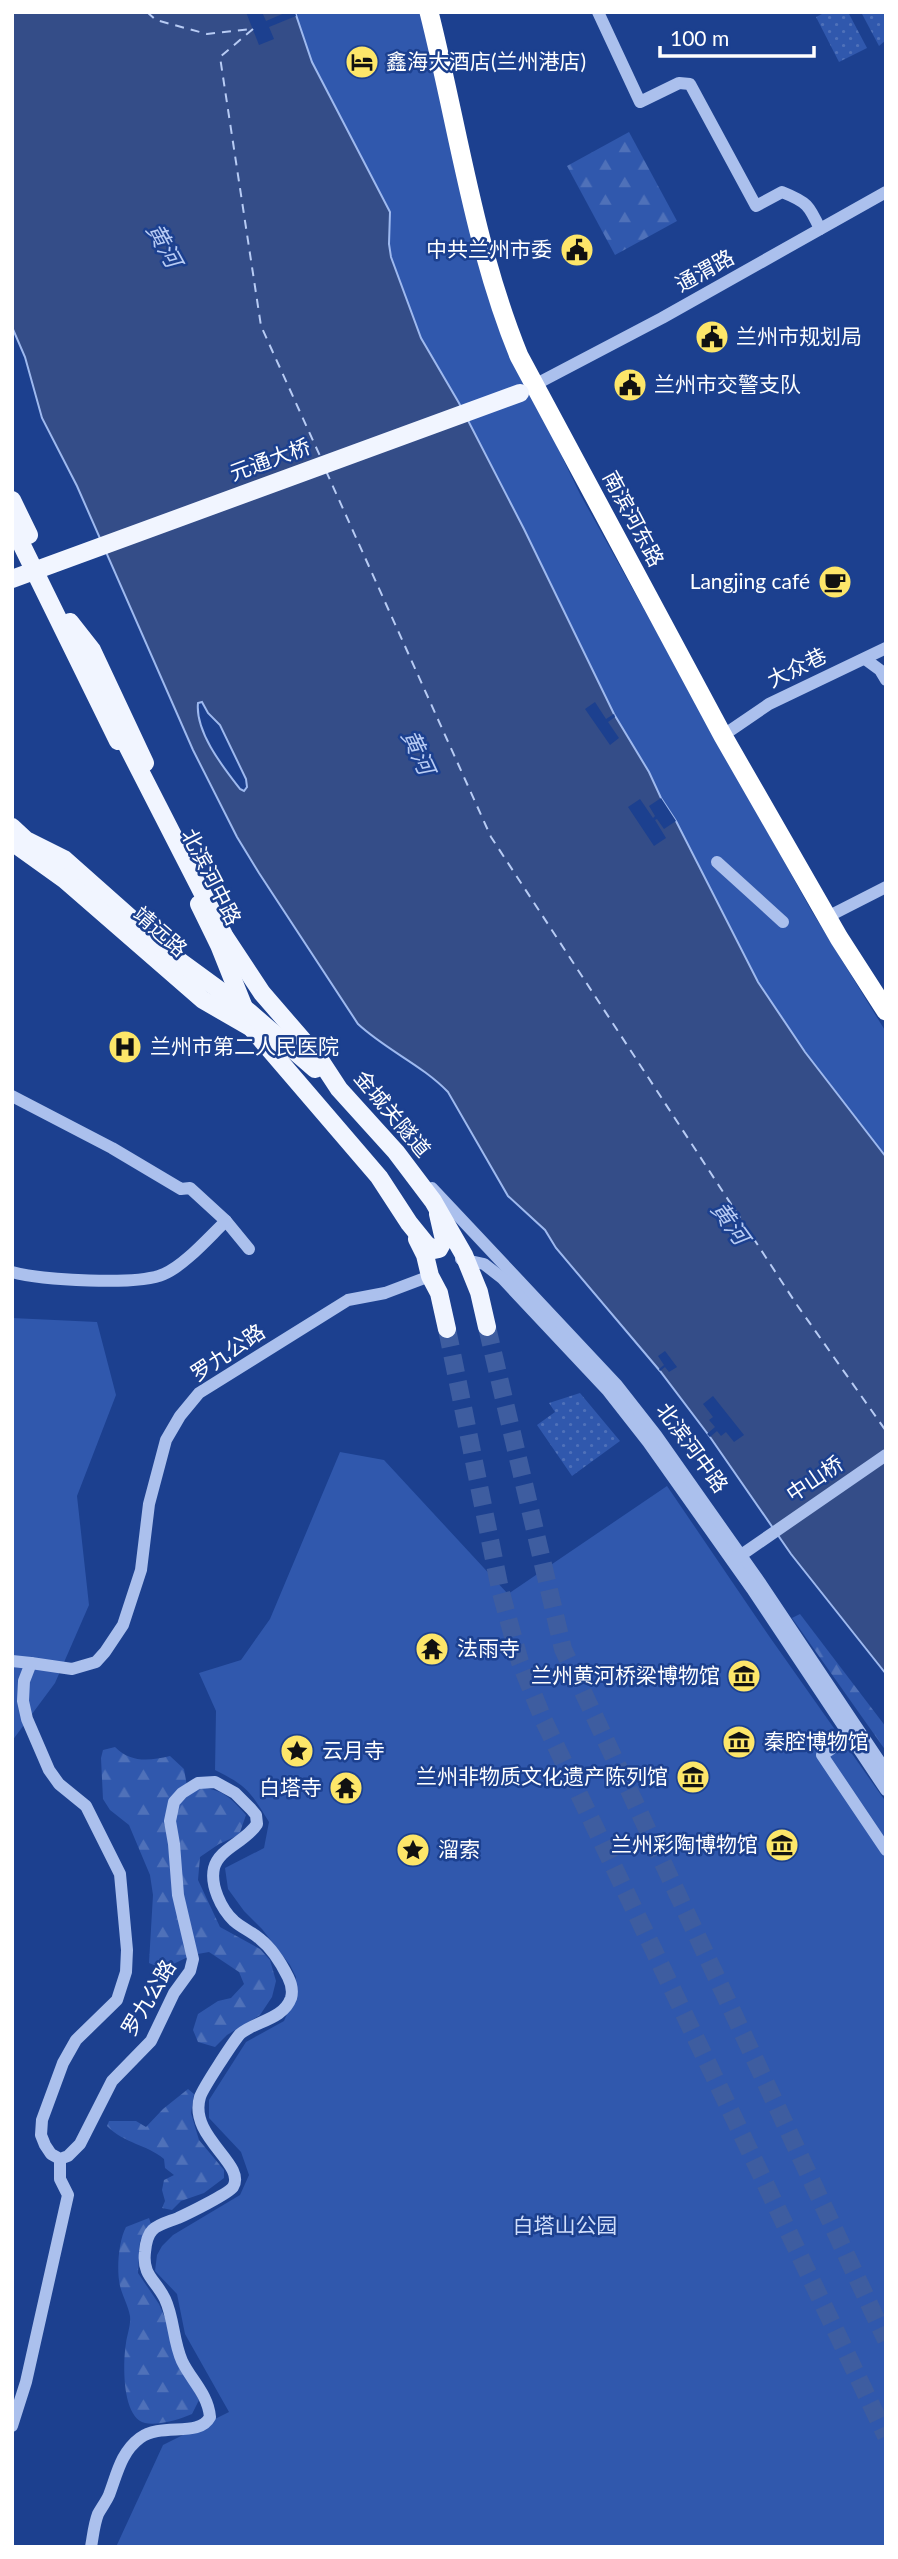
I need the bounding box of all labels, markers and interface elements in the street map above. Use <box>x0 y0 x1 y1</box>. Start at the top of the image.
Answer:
scale bar <box>660 14 814 58</box>
text: 100 m <box>670 25 729 50</box>
hotel icon: 鑫海大酒店(兰州港店) <box>343 43 381 81</box>
place label: 鑫海大酒店(兰州港店) <box>386 48 586 73</box>
water label: 黄河 <box>141 218 190 275</box>
public building icon: 中共兰州市委 <box>558 231 596 269</box>
place label: 中共兰州市委 <box>426 236 552 261</box>
street label: 通渭路 <box>671 243 738 296</box>
public building icon: 兰州市规划局 <box>693 318 731 356</box>
place label: 兰州市规划局 <box>736 323 862 348</box>
public building icon: 兰州市交警支队 <box>611 366 649 404</box>
place label: 兰州市交警支队 <box>654 371 801 396</box>
street label: 元通大桥 <box>226 432 313 485</box>
street label: 南滨河东路 <box>599 466 670 571</box>
cafe icon: Langjing café <box>816 563 854 601</box>
place label: Langjing café <box>690 568 810 593</box>
street label: 大众巷 <box>763 642 830 692</box>
water label: 黄河 <box>396 725 443 782</box>
street label: 北滨河中路 <box>177 824 247 929</box>
street label: 靖远路 <box>129 901 193 961</box>
hospital icon: 兰州市第二人民医院 <box>106 1028 144 1066</box>
place label: 兰州市第二人民医院 <box>150 1033 339 1058</box>
street label: 金城关隧道 <box>350 1065 436 1161</box>
water label: 黄河 <box>706 1196 758 1252</box>
street label: 罗九公路 <box>185 1318 269 1386</box>
street label: 北滨河中路 <box>652 1397 734 1497</box>
street label: 中山桥 <box>781 1450 847 1506</box>
temple icon: 法雨寺 <box>413 1630 451 1668</box>
place label: 法雨寺 <box>457 1635 520 1660</box>
museum icon: 兰州黄河桥梁博物馆 <box>725 1657 763 1695</box>
place label: 兰州黄河桥梁博物馆 <box>531 1662 720 1687</box>
museum icon: 秦腔博物馆 <box>720 1723 758 1761</box>
place label: 秦腔博物馆 <box>764 1728 869 1753</box>
place icon: 云月寺 <box>278 1732 316 1770</box>
place label: 云月寺 <box>322 1737 385 1762</box>
museum icon: 兰州非物质文化遗产陈列馆 <box>674 1758 712 1796</box>
place label: 兰州非物质文化遗产陈列馆 <box>416 1763 668 1788</box>
temple icon: 白塔寺 <box>327 1769 365 1807</box>
place label: 白塔寺 <box>259 1774 322 1799</box>
museum icon: 兰州彩陶博物馆 <box>763 1826 801 1864</box>
place icon: 溜索 <box>394 1831 432 1869</box>
place label: 兰州彩陶博物馆 <box>611 1831 758 1856</box>
place label: 溜索 <box>438 1836 480 1861</box>
street label: 罗九公路 <box>115 1955 180 2040</box>
park label: 白塔山公园 <box>513 2212 618 2237</box>

